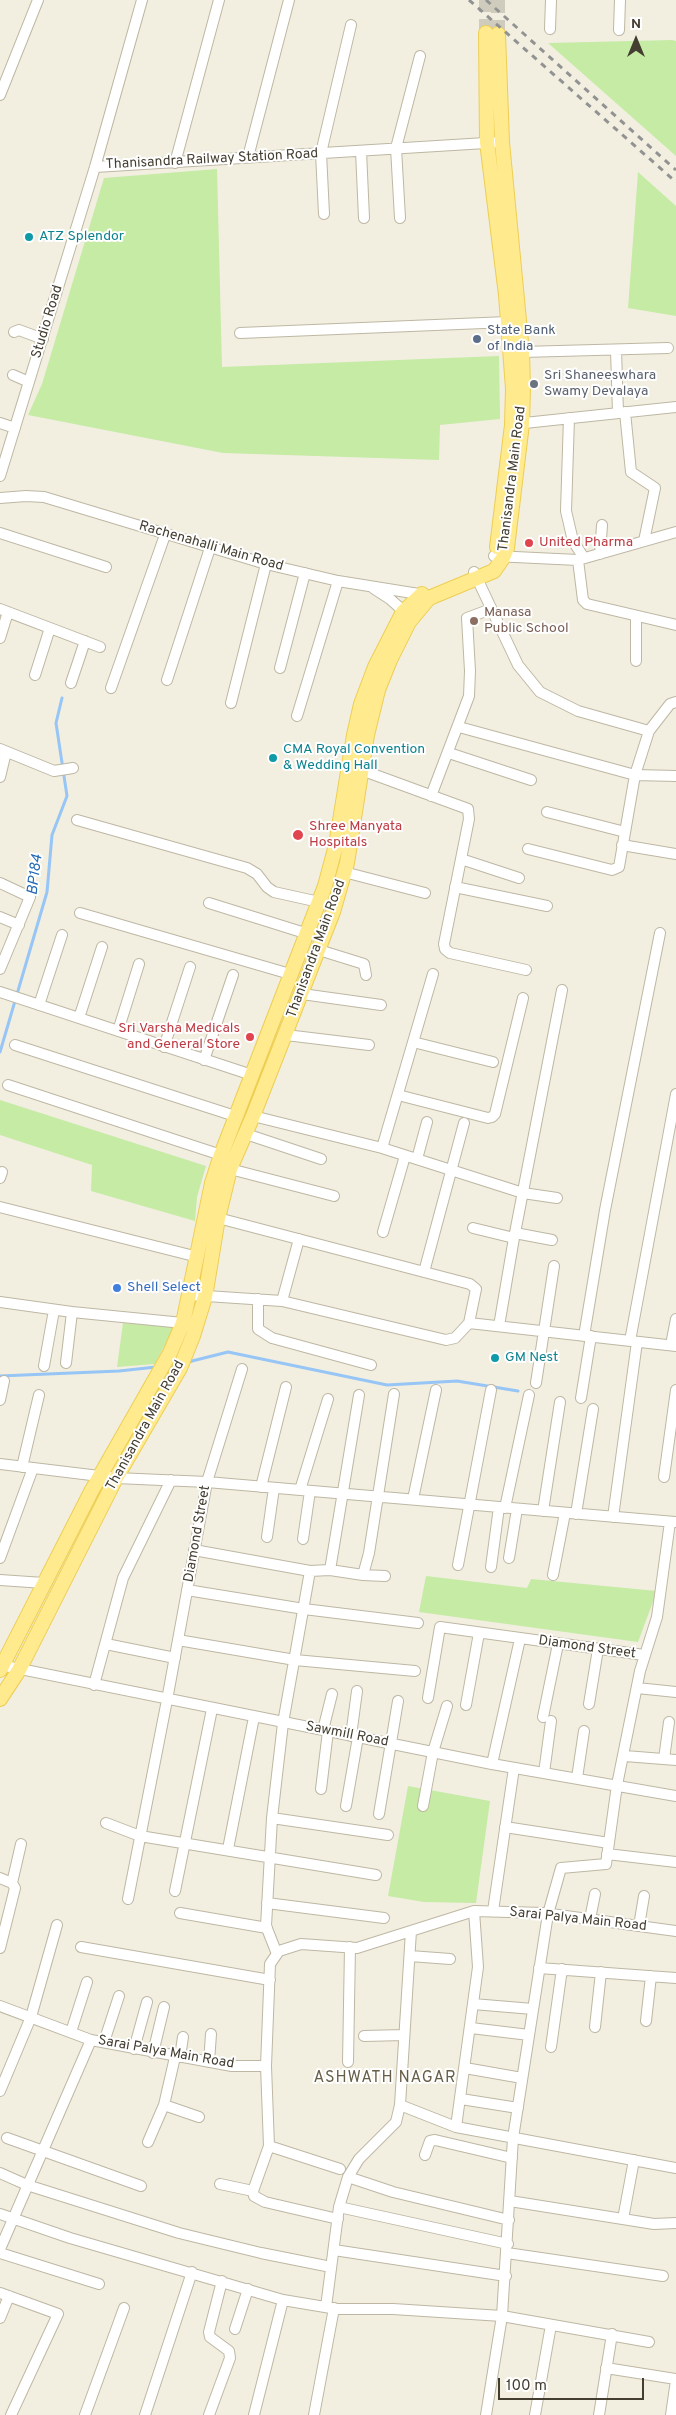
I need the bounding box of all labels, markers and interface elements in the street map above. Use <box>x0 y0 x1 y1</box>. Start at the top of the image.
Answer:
north arrow <box>611 15 661 65</box>
text: N <box>631 16 641 33</box>
street label: Thanisandra Railway Station Road <box>105 146 319 174</box>
place label: ATZ Splendor <box>39 229 124 245</box>
marker: ATZ Splendor <box>23 231 35 243</box>
street label: Studio Road <box>29 283 67 361</box>
place label: State Bank of India <box>487 323 556 356</box>
marker: State Bank of India <box>471 333 483 345</box>
place label: Sri Shaneeswhara Swamy Devalaya <box>544 368 656 401</box>
marker: Sri Shaneeswhara Swamy Devalaya <box>528 378 540 390</box>
street label: Thanisandra Main Road <box>496 405 530 553</box>
street label: Rachenahalli Main Road <box>137 518 285 576</box>
place label: United Pharma <box>539 535 633 551</box>
marker: United Pharma <box>523 537 535 549</box>
place label: Manasa Public School <box>484 605 569 638</box>
marker: Manasa Public School <box>468 615 480 627</box>
place label: CMA Royal Convention & Wedding Hall <box>283 742 425 774</box>
marker: CMA Royal Convention & Wedding Hall <box>267 752 279 764</box>
place label: Shree Manyata Hospitals <box>309 819 402 852</box>
marker: Shree Manyata Hospitals <box>291 828 305 842</box>
water label: BP184 <box>25 854 47 896</box>
street label: Thanisandra Main Road <box>284 877 350 1021</box>
place label: Sri Varsha Medicals and General Store <box>118 1021 240 1054</box>
marker: Sri Varsha Medicals and General Store <box>244 1031 256 1043</box>
place label: Shell Select <box>127 1280 201 1296</box>
marker: Shell Select <box>111 1282 123 1294</box>
place label: GM Nest <box>505 1350 558 1366</box>
marker: GM Nest <box>489 1352 501 1364</box>
street label: Thanisandra Main Road <box>103 1358 189 1494</box>
street label: Diamond Street <box>181 1484 215 1584</box>
street label: Diamond Street <box>537 1633 637 1663</box>
street label: Sawmill Road <box>304 1719 390 1751</box>
street label: Sarai Palya Main Road <box>509 1904 647 1936</box>
street label: Sarai Palya Main Road <box>97 2033 235 2073</box>
district label: ASHWATH NAGAR <box>312 2069 458 2089</box>
scale bar <box>501 2368 647 2400</box>
text: 100 m <box>506 2377 547 2396</box>

